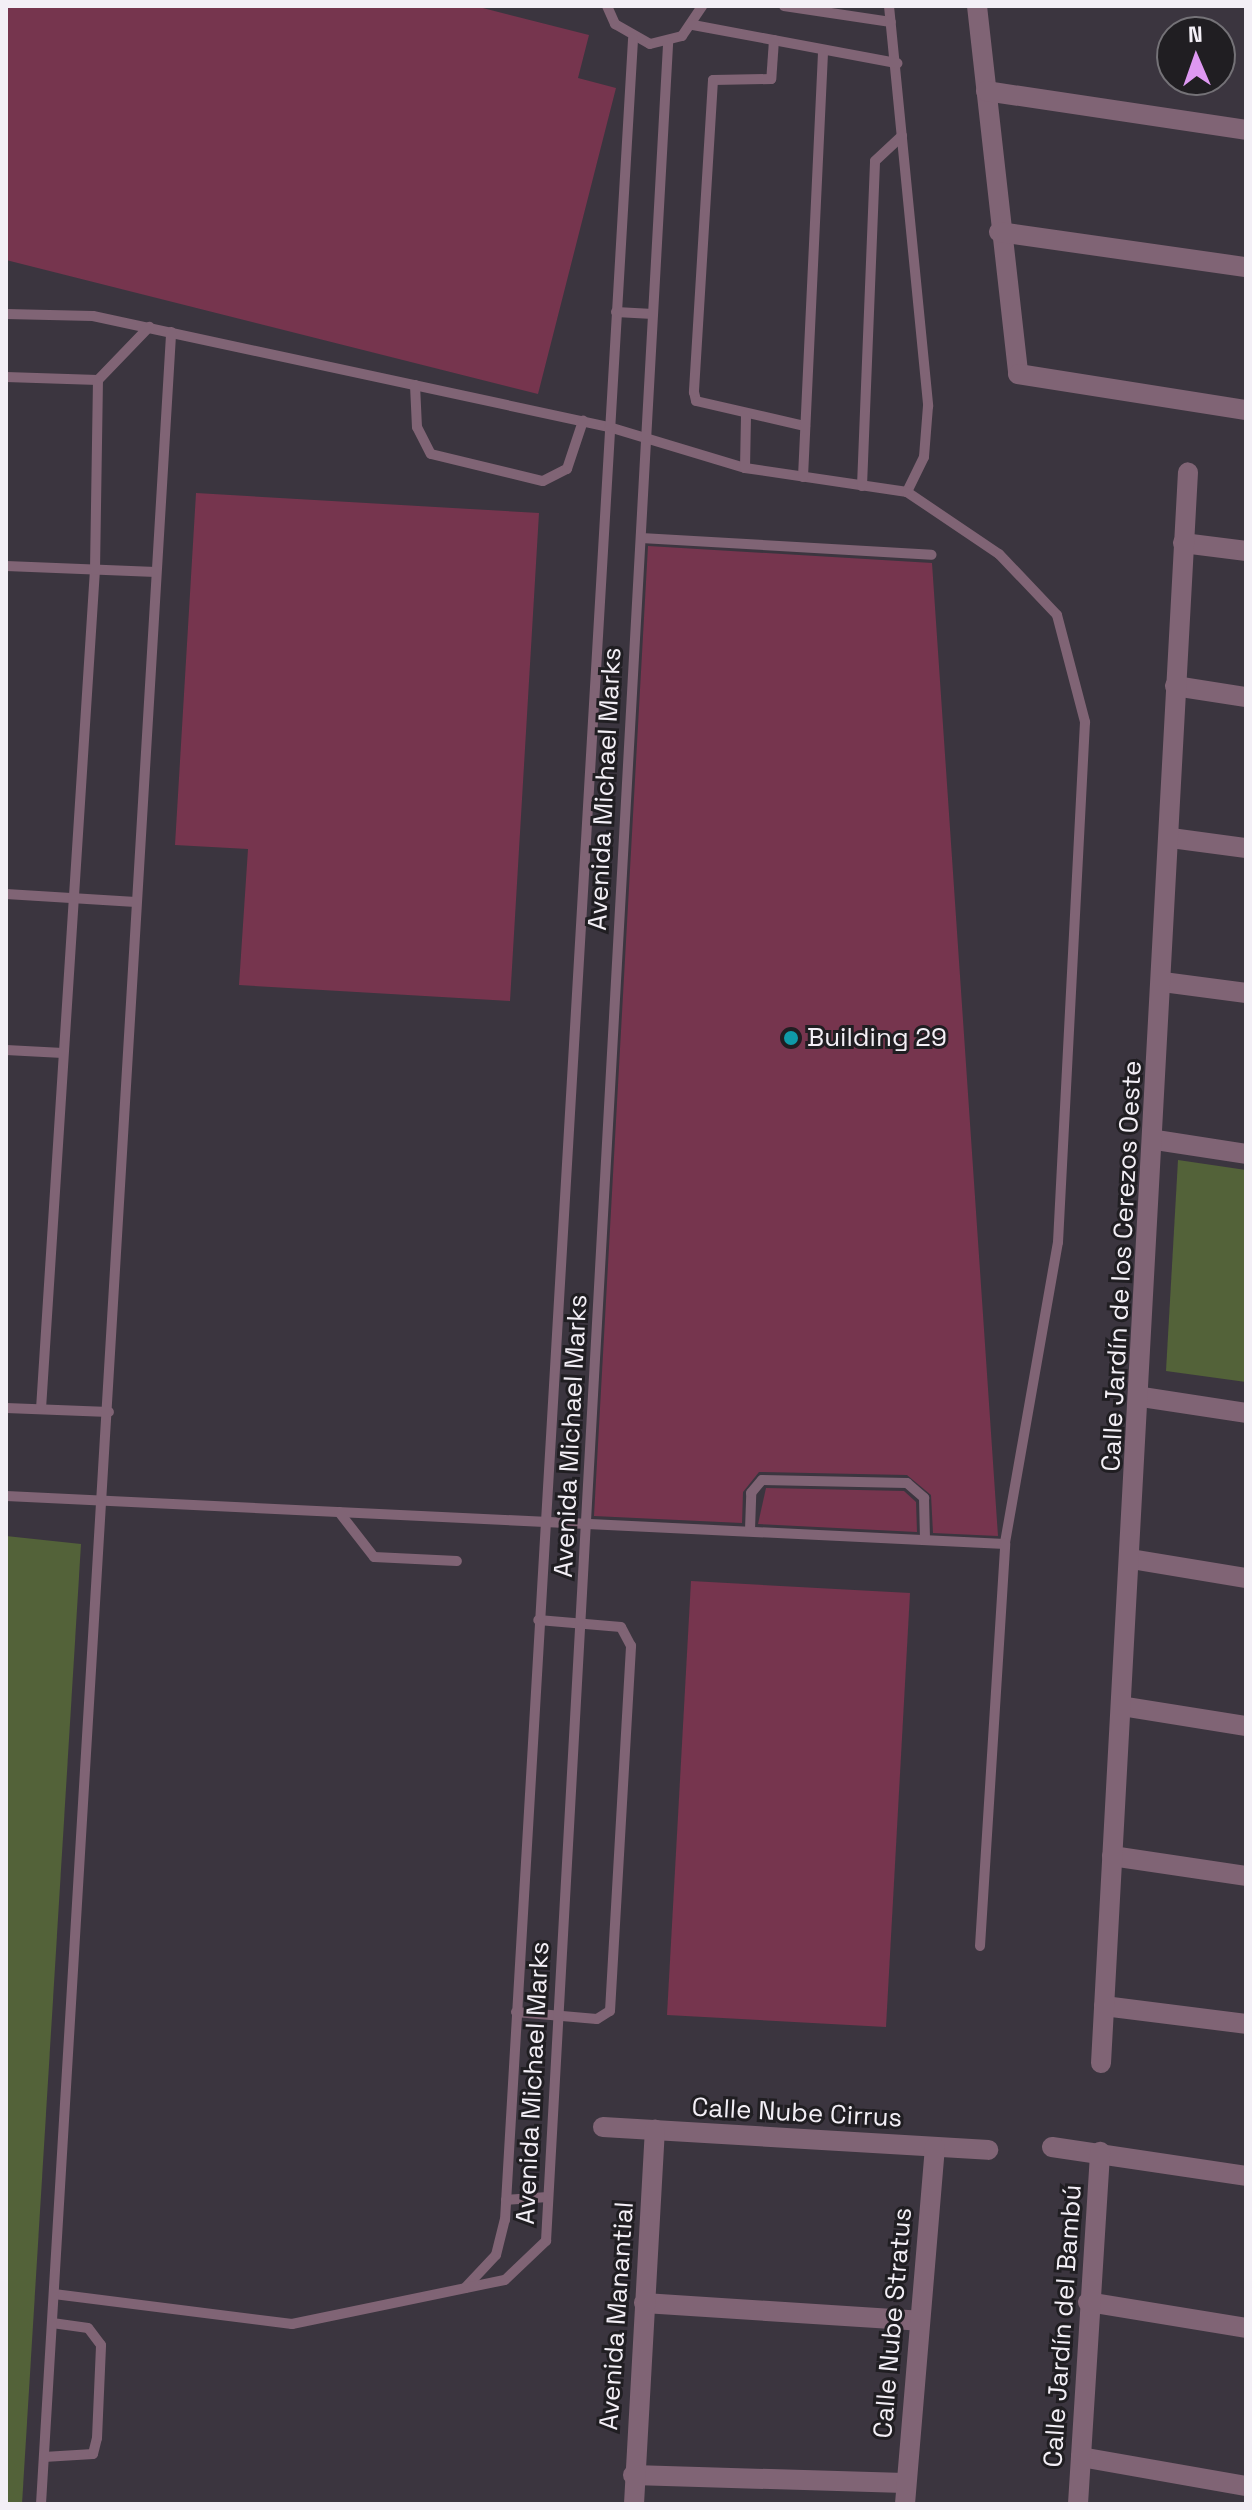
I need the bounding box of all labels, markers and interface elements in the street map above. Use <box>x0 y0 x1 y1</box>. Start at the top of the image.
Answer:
north arrow <box>1156 16 1236 96</box>
text: N <box>1187 20 1203 48</box>
street label: Avenida Michael Marks <box>582 647 628 931</box>
place label: Building 29 <box>807 1022 947 1054</box>
marker: Building 29 <box>782 1029 800 1047</box>
street label: Calle Jardín de los Cerezos Oeste <box>1096 1060 1148 1472</box>
street label: Avenida Michael Marks <box>548 1294 594 1578</box>
street label: Avenida Michael Marks <box>510 1941 556 2225</box>
street label: Calle Nube Cirrus <box>691 2092 903 2134</box>
street label: Calle Jardín del Bambú <box>1038 2183 1088 2469</box>
street label: Avenida Manantial <box>593 2201 641 2431</box>
street label: Calle Nube Stratus <box>867 2206 919 2440</box>

